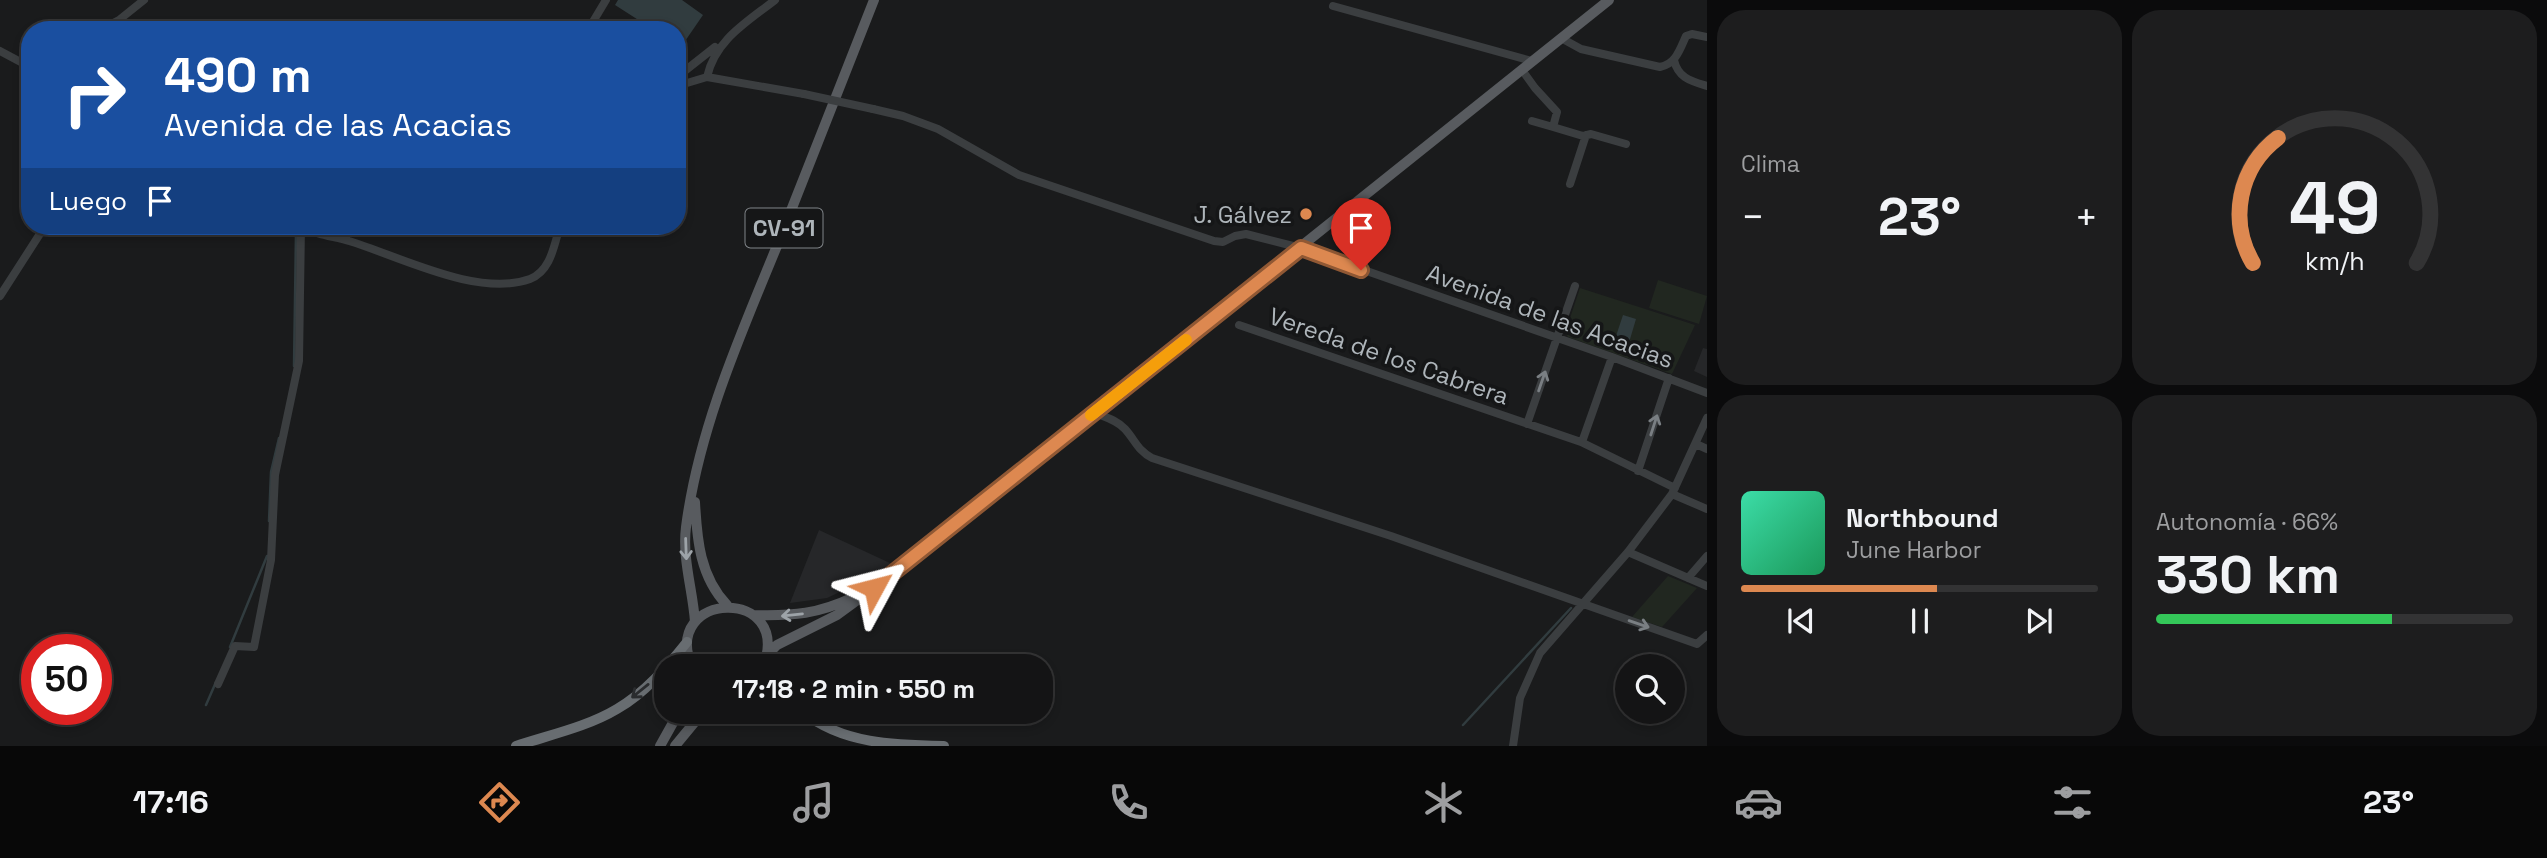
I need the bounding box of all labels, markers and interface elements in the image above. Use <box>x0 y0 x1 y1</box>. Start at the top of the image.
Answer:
text: 490 m <box>164 44 312 106</box>
icon: right <box>49 49 140 140</box>
text: Avenida de las Acacias <box>164 105 512 145</box>
text: Clima <box>1741 149 1800 179</box>
text: 49 <box>2289 162 2380 255</box>
icon: arrive <box>141 182 179 220</box>
text: Luego <box>49 184 127 218</box>
text: 23° <box>1878 184 1961 250</box>
text: − <box>1741 193 1765 241</box>
text: + <box>2074 193 2098 241</box>
pin <box>1331 198 1391 270</box>
place label: J. Gálvez <box>1193 199 1292 230</box>
marker: J. Gálvez <box>1298 206 1314 222</box>
road number: CV-91 <box>746 208 822 247</box>
icon: arrive <box>1342 209 1380 247</box>
text: km/h <box>2305 245 2364 277</box>
street label: Avenida de las Acacias <box>1422 257 1678 375</box>
street label: Vereda de los Cabrera <box>1265 300 1513 412</box>
one-way arrow <box>1536 370 1549 392</box>
one-way arrow <box>1648 414 1661 436</box>
text: Northbound <box>1846 501 1999 535</box>
text: Autonomía · 66% <box>2156 507 2338 537</box>
text: June Harbor <box>1846 535 1981 565</box>
one-way arrow <box>679 537 692 560</box>
text: 330 km <box>2156 542 2340 608</box>
position arrow <box>837 551 911 625</box>
icon: previous <box>1782 602 1820 640</box>
icon: pause <box>1901 602 1939 640</box>
icon: next <box>2020 602 2058 640</box>
one-way arrow <box>781 608 804 621</box>
one-way arrow <box>1628 619 1650 631</box>
speed limit sign: 50 <box>21 634 112 725</box>
map controls <box>1615 654 1685 724</box>
button: search <box>1615 654 1685 724</box>
text: 17:18 · 2 min · 550 m <box>732 672 975 706</box>
one-way arrow <box>632 684 650 699</box>
icon: directions <box>475 778 524 827</box>
icon: music <box>789 778 838 827</box>
icon: phone <box>1104 778 1153 827</box>
icon: climate <box>1419 778 1468 827</box>
icon: car <box>1734 778 1783 827</box>
icon: filters <box>2048 778 2097 827</box>
text: 17:16 <box>133 782 209 822</box>
text: 23° <box>2363 782 2414 822</box>

